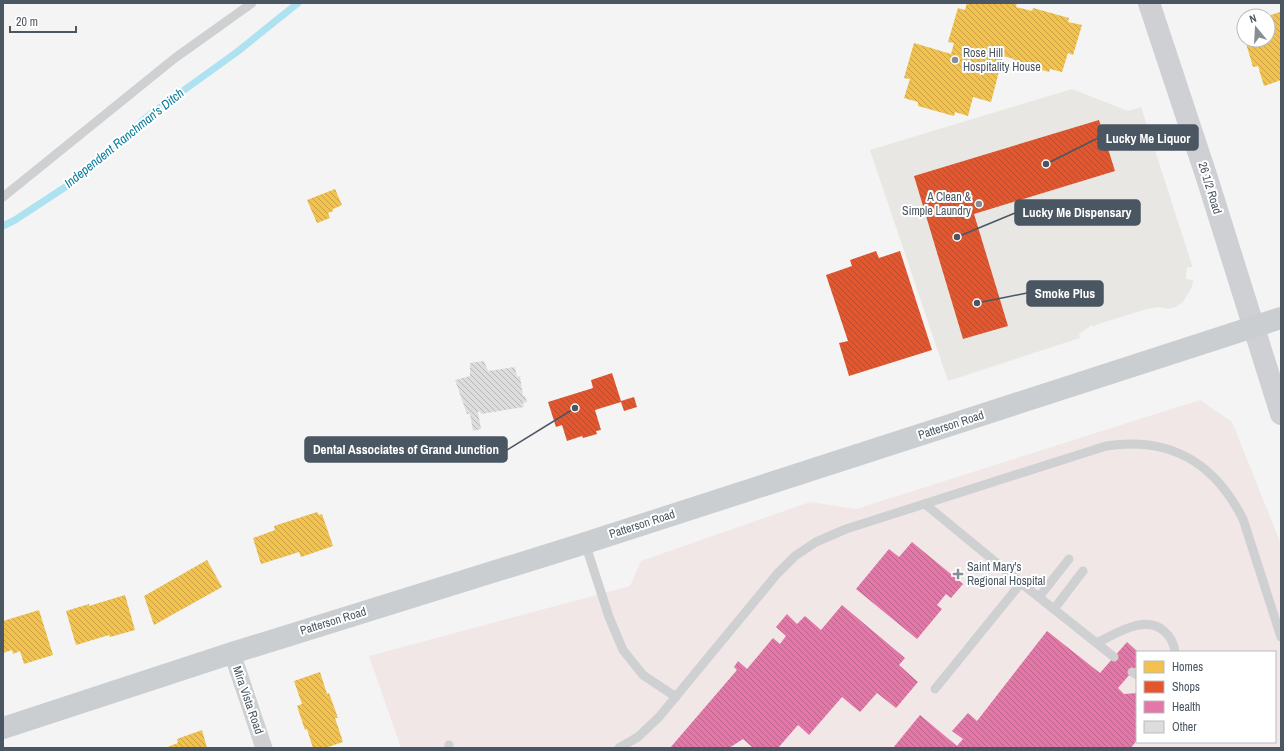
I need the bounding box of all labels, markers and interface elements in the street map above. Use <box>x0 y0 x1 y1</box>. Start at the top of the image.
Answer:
scale bar <box>10 8 76 34</box>
north arrow <box>1236 8 1276 48</box>
text: N <box>1248 11 1258 26</box>
text: 20 m <box>16 14 38 30</box>
place label: Rose Hill Hospitality House <box>963 45 1041 75</box>
marker: Rose Hill Hospitality House <box>950 55 960 65</box>
water label: Independent Ranchman's Ditch <box>61 84 187 191</box>
callout: Lucky Me Liquor <box>1098 125 1198 150</box>
text: Lucky Me Liquor <box>1106 130 1191 147</box>
street label: 26 1/2 Road <box>1195 160 1225 216</box>
place label: A Clean & Simple Laundry <box>902 189 971 219</box>
marker: A Clean & Simple Laundry <box>974 199 984 209</box>
callout: Lucky Me Dispensary <box>1015 200 1140 225</box>
text: Lucky Me Dispensary <box>1022 204 1132 221</box>
callout: Smoke Plus <box>1027 281 1103 306</box>
text: Smoke Plus <box>1035 285 1095 302</box>
street label: Patterson Road <box>916 407 986 443</box>
callout: Dental Associates of Grand Junction <box>305 437 507 462</box>
text: Dental Associates of Grand Junction <box>313 441 499 458</box>
street label: Patterson Road <box>607 506 677 542</box>
place label: Saint Mary's Regional Hospital <box>967 559 1045 589</box>
marker: Saint Mary's Regional Hospital <box>952 568 964 580</box>
street label: Patterson Road <box>298 603 368 639</box>
legend <box>1136 651 1276 743</box>
text: Homes <box>1172 659 1203 675</box>
street label: Mira Vista Road <box>229 664 267 736</box>
text: Shops <box>1172 679 1200 695</box>
text: Health <box>1172 699 1200 715</box>
text: Other <box>1172 719 1197 735</box>

